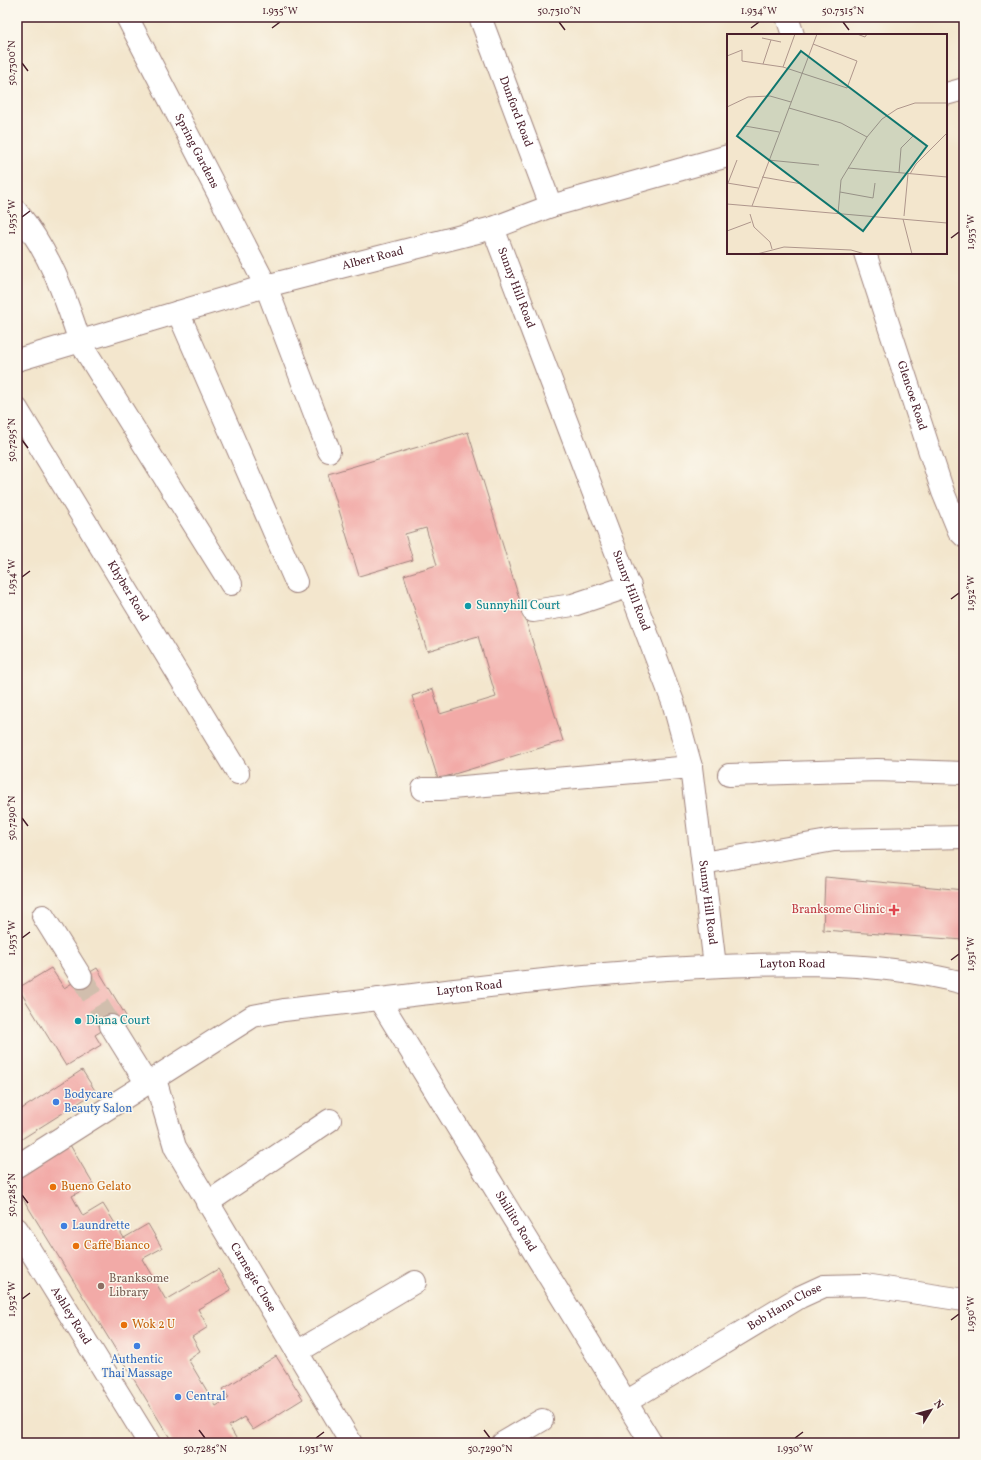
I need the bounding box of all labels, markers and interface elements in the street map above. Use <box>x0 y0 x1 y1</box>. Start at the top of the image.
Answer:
text: 1.935°W <box>262 4 298 18</box>
text: 50.7310°N <box>537 4 581 18</box>
text: 1.934°W <box>741 4 777 18</box>
text: 50.7315°N <box>822 4 865 18</box>
inset map <box>727 34 947 254</box>
text: 50.7300°N <box>5 40 19 86</box>
street label: Dunford Road <box>495 74 536 149</box>
street label: Spring Gardens <box>170 111 222 191</box>
text: 1.935°W <box>5 199 19 235</box>
text: 1.933°W <box>964 214 978 250</box>
street label: Albert Road <box>340 243 406 274</box>
street label: Sunny Hill Road <box>493 245 538 331</box>
street label: Glencoe Road <box>893 359 930 433</box>
text: 50.7295°N <box>5 418 19 462</box>
street label: Sunny Hill Road <box>608 548 653 634</box>
street label: Khyber Road <box>103 558 152 625</box>
text: 1.934°W <box>5 559 19 595</box>
text: 1.932°W <box>964 575 978 611</box>
place label: Sunnyhill Court <box>476 598 560 614</box>
marker: Sunnyhill Court <box>463 601 473 611</box>
text: 50.7290°N <box>5 795 19 841</box>
street label: Sunny Hill Road <box>694 859 720 946</box>
place label: Branksome Clinic <box>791 902 885 918</box>
marker: Branksome Clinic <box>888 904 900 916</box>
text: 1.933°W <box>5 920 19 956</box>
text: 1.931°W <box>964 937 978 971</box>
street label: Layton Road <box>759 956 826 973</box>
street label: Layton Road <box>436 977 503 1000</box>
place label: Diana Court <box>86 1013 150 1029</box>
marker: Diana Court <box>73 1016 83 1026</box>
place label: Bodycare Beauty Salon <box>64 1087 132 1117</box>
marker: Bodycare Beauty Salon <box>51 1097 61 1107</box>
text: 50.7285°N <box>5 1173 19 1217</box>
place label: Bueno Gelato <box>61 1179 131 1195</box>
marker: Bueno Gelato <box>48 1182 58 1192</box>
street label: Shillito Road <box>491 1188 540 1255</box>
place label: Laundrette <box>72 1218 130 1234</box>
marker: Laundrette <box>59 1221 69 1231</box>
place label: Caffe Bianco <box>84 1238 150 1254</box>
street label: Carnegie Close <box>226 1240 280 1316</box>
marker: Caffe Bianco <box>71 1241 81 1251</box>
place label: Branksome Library <box>109 1271 169 1301</box>
street label: Bob Hann Close <box>745 1280 825 1335</box>
text: 1.932°W <box>5 1281 19 1317</box>
marker: Branksome Library <box>96 1281 106 1291</box>
street label: Ashley Road <box>47 1284 95 1348</box>
text: 1.930°W <box>964 1296 978 1332</box>
place label: Wok 2 U <box>132 1317 175 1333</box>
marker: Wok 2 U <box>119 1320 129 1330</box>
marker: Authentic Thai Massage <box>132 1341 142 1351</box>
place label: Authentic Thai Massage <box>101 1352 173 1382</box>
place label: Central <box>186 1389 226 1405</box>
north arrow <box>911 1390 951 1430</box>
marker: Central <box>173 1392 183 1402</box>
text: N <box>929 1397 946 1413</box>
text: 50.7285°N <box>183 1442 227 1456</box>
text: 1.931°W <box>299 1442 333 1456</box>
text: 50.7290°N <box>467 1442 513 1456</box>
text: 1.930°W <box>777 1442 813 1456</box>

